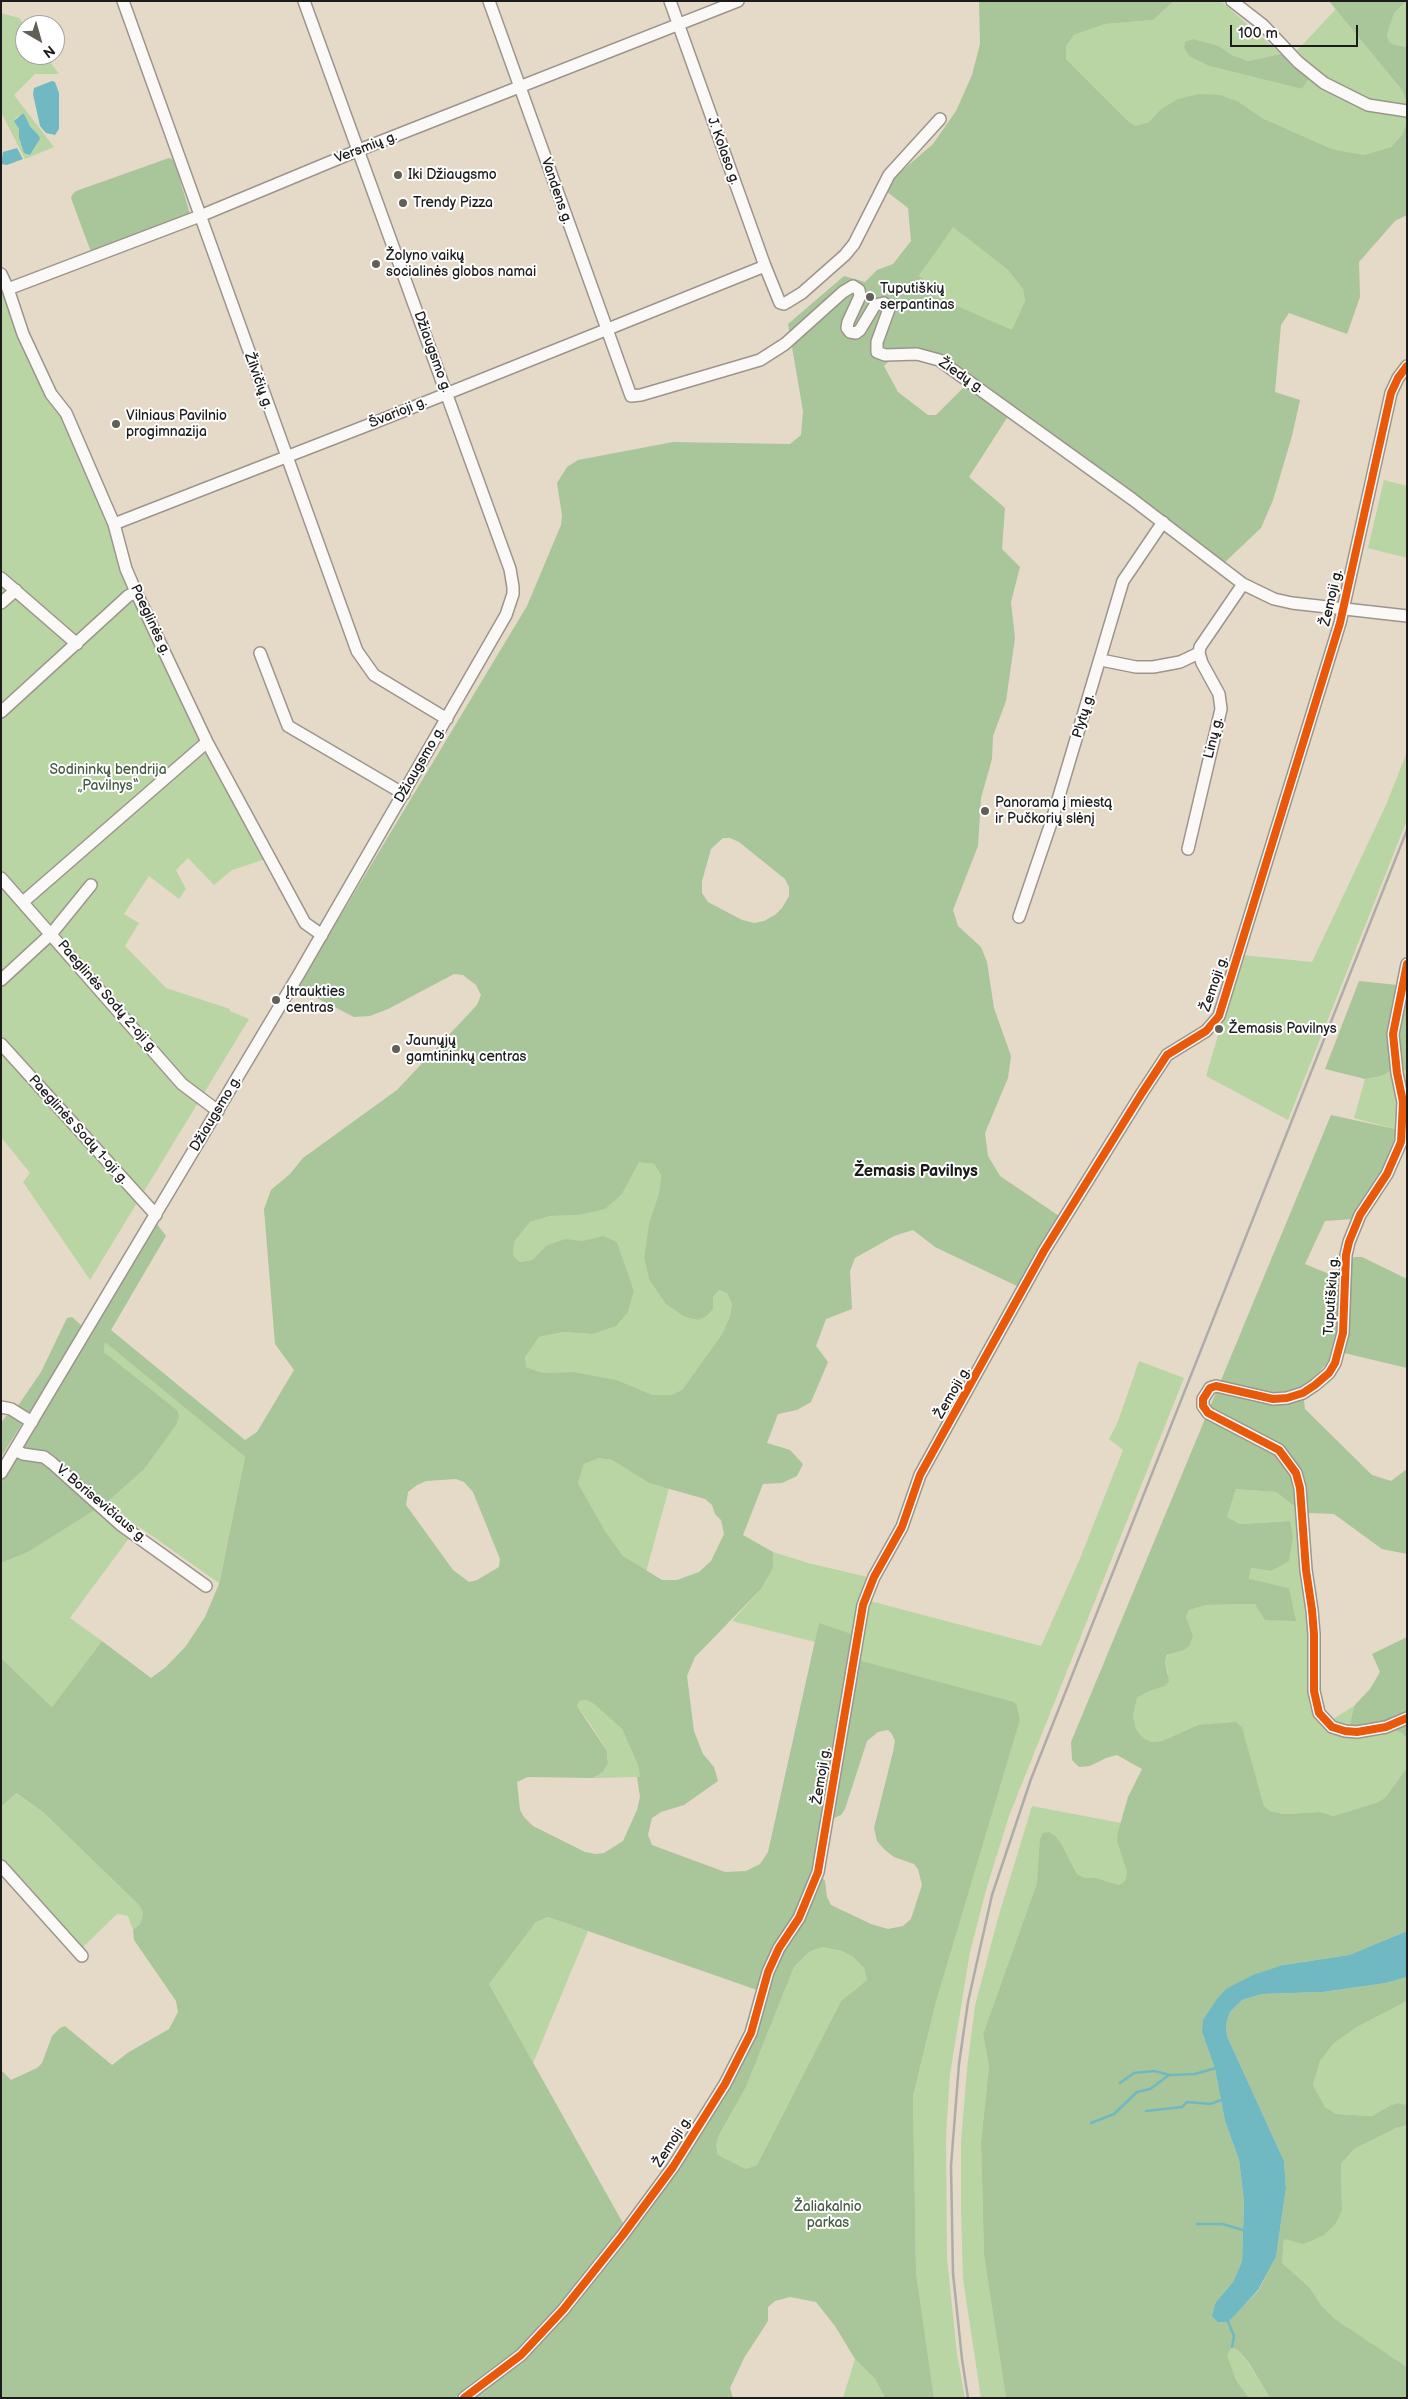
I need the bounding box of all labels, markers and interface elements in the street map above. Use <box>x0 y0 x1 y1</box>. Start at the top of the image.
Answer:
north arrow <box>15 15 65 65</box>
scale bar <box>1233 15 1360 47</box>
text: 100 m <box>1238 24 1278 43</box>
text: N <box>40 41 58 61</box>
street label: J. Kolaso g. <box>703 115 743 187</box>
street label: Versmių g. <box>332 128 400 168</box>
street label: Vandens g. <box>537 156 575 226</box>
place label: Iki Džiaugsmo <box>408 167 497 183</box>
marker: Iki Džiaugsmo <box>392 169 404 181</box>
place label: Trendy Pizza <box>413 195 493 211</box>
marker: Trendy Pizza <box>397 197 409 209</box>
place label: Žolyno vaikų socialinės globos namai <box>386 248 536 280</box>
marker: Žolyno vaikų socialinės globos namai <box>370 258 382 270</box>
place label: Tuputiškių serpantinas <box>880 281 955 314</box>
marker: Tuputiškių serpantinas <box>864 291 876 303</box>
street label: Džiaugsmo g. <box>410 309 454 395</box>
street label: Žilvičių g. <box>240 351 276 411</box>
street label: Žiedų g. <box>935 355 987 397</box>
street label: Švarioji g. <box>367 394 429 432</box>
place label: Vilniaus Pavilnio progimnazija <box>126 408 227 441</box>
marker: Vilniaus Pavilnio progimnazija <box>110 418 122 430</box>
street label: Žemoji g. <box>1317 568 1347 628</box>
street label: Paeglinės g. <box>126 582 174 658</box>
street label: Plytų g. <box>1069 692 1099 740</box>
street label: Linų g. <box>1201 716 1227 760</box>
street label: Džiaugsmo g. <box>391 724 449 806</box>
park label: Sodininkų bendrija „Pavilnys“ <box>49 762 167 794</box>
place label: Panorama į miestą ir Pučkorių slėnį <box>995 795 1112 828</box>
marker: Panorama į miestą ir Pučkorių slėnį <box>979 805 991 817</box>
street label: Paeglinės Sodų 2-oji g. <box>54 937 160 1057</box>
street label: Žemoji g. <box>1198 954 1232 1014</box>
place label: Įtraukties centras <box>286 984 345 1016</box>
marker: Įtraukties centras <box>270 994 282 1006</box>
place label: Žemasis Pavilnys <box>1229 1021 1337 1037</box>
marker: Žemasis Pavilnys <box>1213 1023 1225 1035</box>
place label: Jaunųjų gamtininkų centras <box>406 1033 527 1066</box>
marker: Jaunųjų gamtininkų centras <box>390 1043 402 1055</box>
street label: Paeglinės Sodų 1-oji g. <box>25 1072 131 1188</box>
street label: Džiaugsmo g. <box>187 1073 245 1155</box>
district label: Žemasis Pavilnys <box>854 1162 978 1182</box>
street label: Tuputiškių g. <box>1321 1256 1343 1336</box>
street label: Žemoji g. <box>931 1364 975 1422</box>
street label: V. Borisevičiaus g. <box>52 1461 150 1547</box>
street label: Žemoji g. <box>809 1746 835 1806</box>
street label: Žemoji g. <box>650 2113 696 2171</box>
park label: Žaliakalnio parkas <box>794 2199 862 2232</box>

